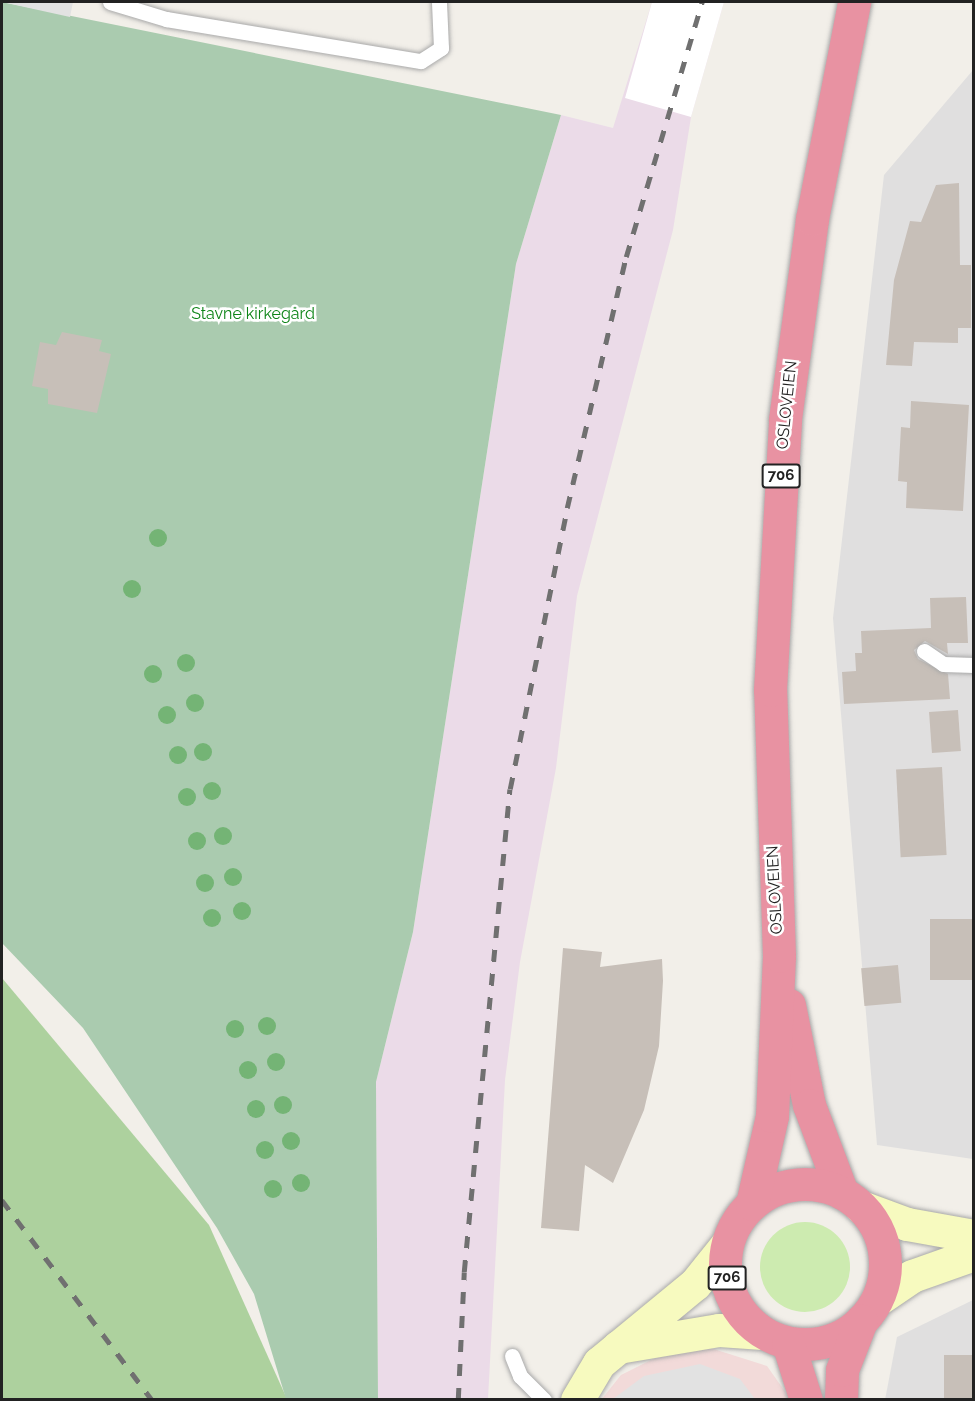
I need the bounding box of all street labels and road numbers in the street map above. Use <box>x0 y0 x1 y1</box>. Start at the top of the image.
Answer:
street label: OSLOVEIEN <box>773 360 801 450</box>
road number: 706 <box>762 464 800 488</box>
street label: OSLOVEIEN <box>763 845 787 935</box>
road number: 706 <box>708 1266 746 1290</box>

